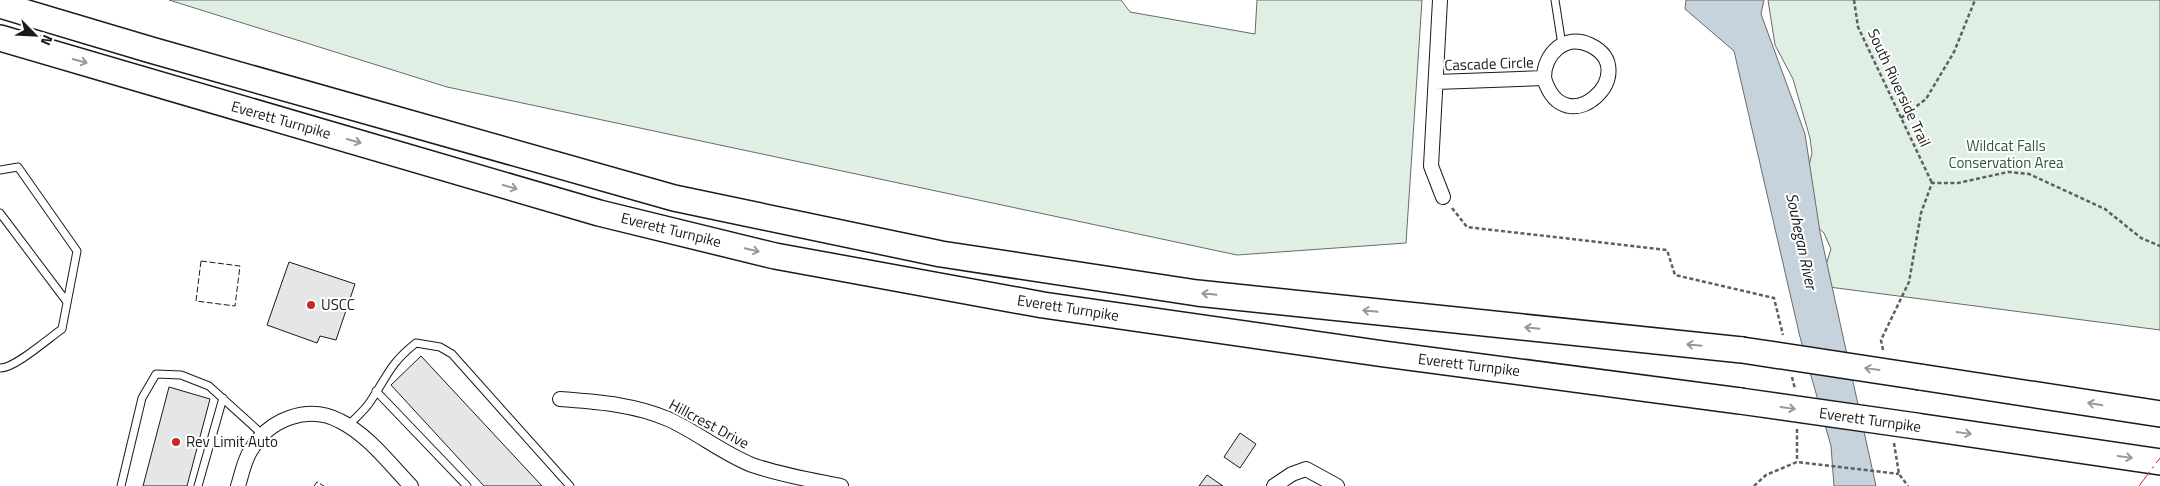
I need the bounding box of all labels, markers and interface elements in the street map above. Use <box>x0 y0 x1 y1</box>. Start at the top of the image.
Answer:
north arrow <box>10 10 60 60</box>
street label: South Riverside Trail <box>1862 25 1937 151</box>
text: N <box>36 32 59 49</box>
street label: Cascade Circle <box>1444 50 1534 77</box>
one-way arrow <box>72 57 88 67</box>
street label: Everett Turnpike <box>229 94 334 145</box>
park label: Wildcat Falls Conservation Area <box>1948 134 2064 174</box>
one-way arrow <box>346 137 362 147</box>
one-way arrow <box>501 183 517 192</box>
water label: Souhegan River <box>1780 191 1824 293</box>
street label: Everett Turnpike <box>618 206 724 253</box>
one-way arrow <box>743 246 759 256</box>
street label: Everett Turnpike <box>1016 288 1121 327</box>
one-way arrow <box>1201 290 1217 299</box>
place label: USCC <box>321 293 355 316</box>
marker: USCC <box>305 299 317 311</box>
one-way arrow <box>1363 306 1379 316</box>
one-way arrow <box>1524 323 1540 333</box>
one-way arrow <box>1686 340 1702 350</box>
street label: Everett Turnpike <box>1417 347 1521 382</box>
one-way arrow <box>1864 364 1880 374</box>
street label: Hillcrest Drive <box>665 393 753 454</box>
one-way arrow <box>2087 398 2103 408</box>
street label: Everett Turnpike <box>1818 401 1923 438</box>
one-way arrow <box>1780 403 1796 413</box>
one-way arrow <box>1956 429 1972 439</box>
place label: Rev Limit Auto <box>186 430 278 453</box>
marker: Rev Limit Auto <box>170 436 182 448</box>
one-way arrow <box>2117 452 2133 462</box>

